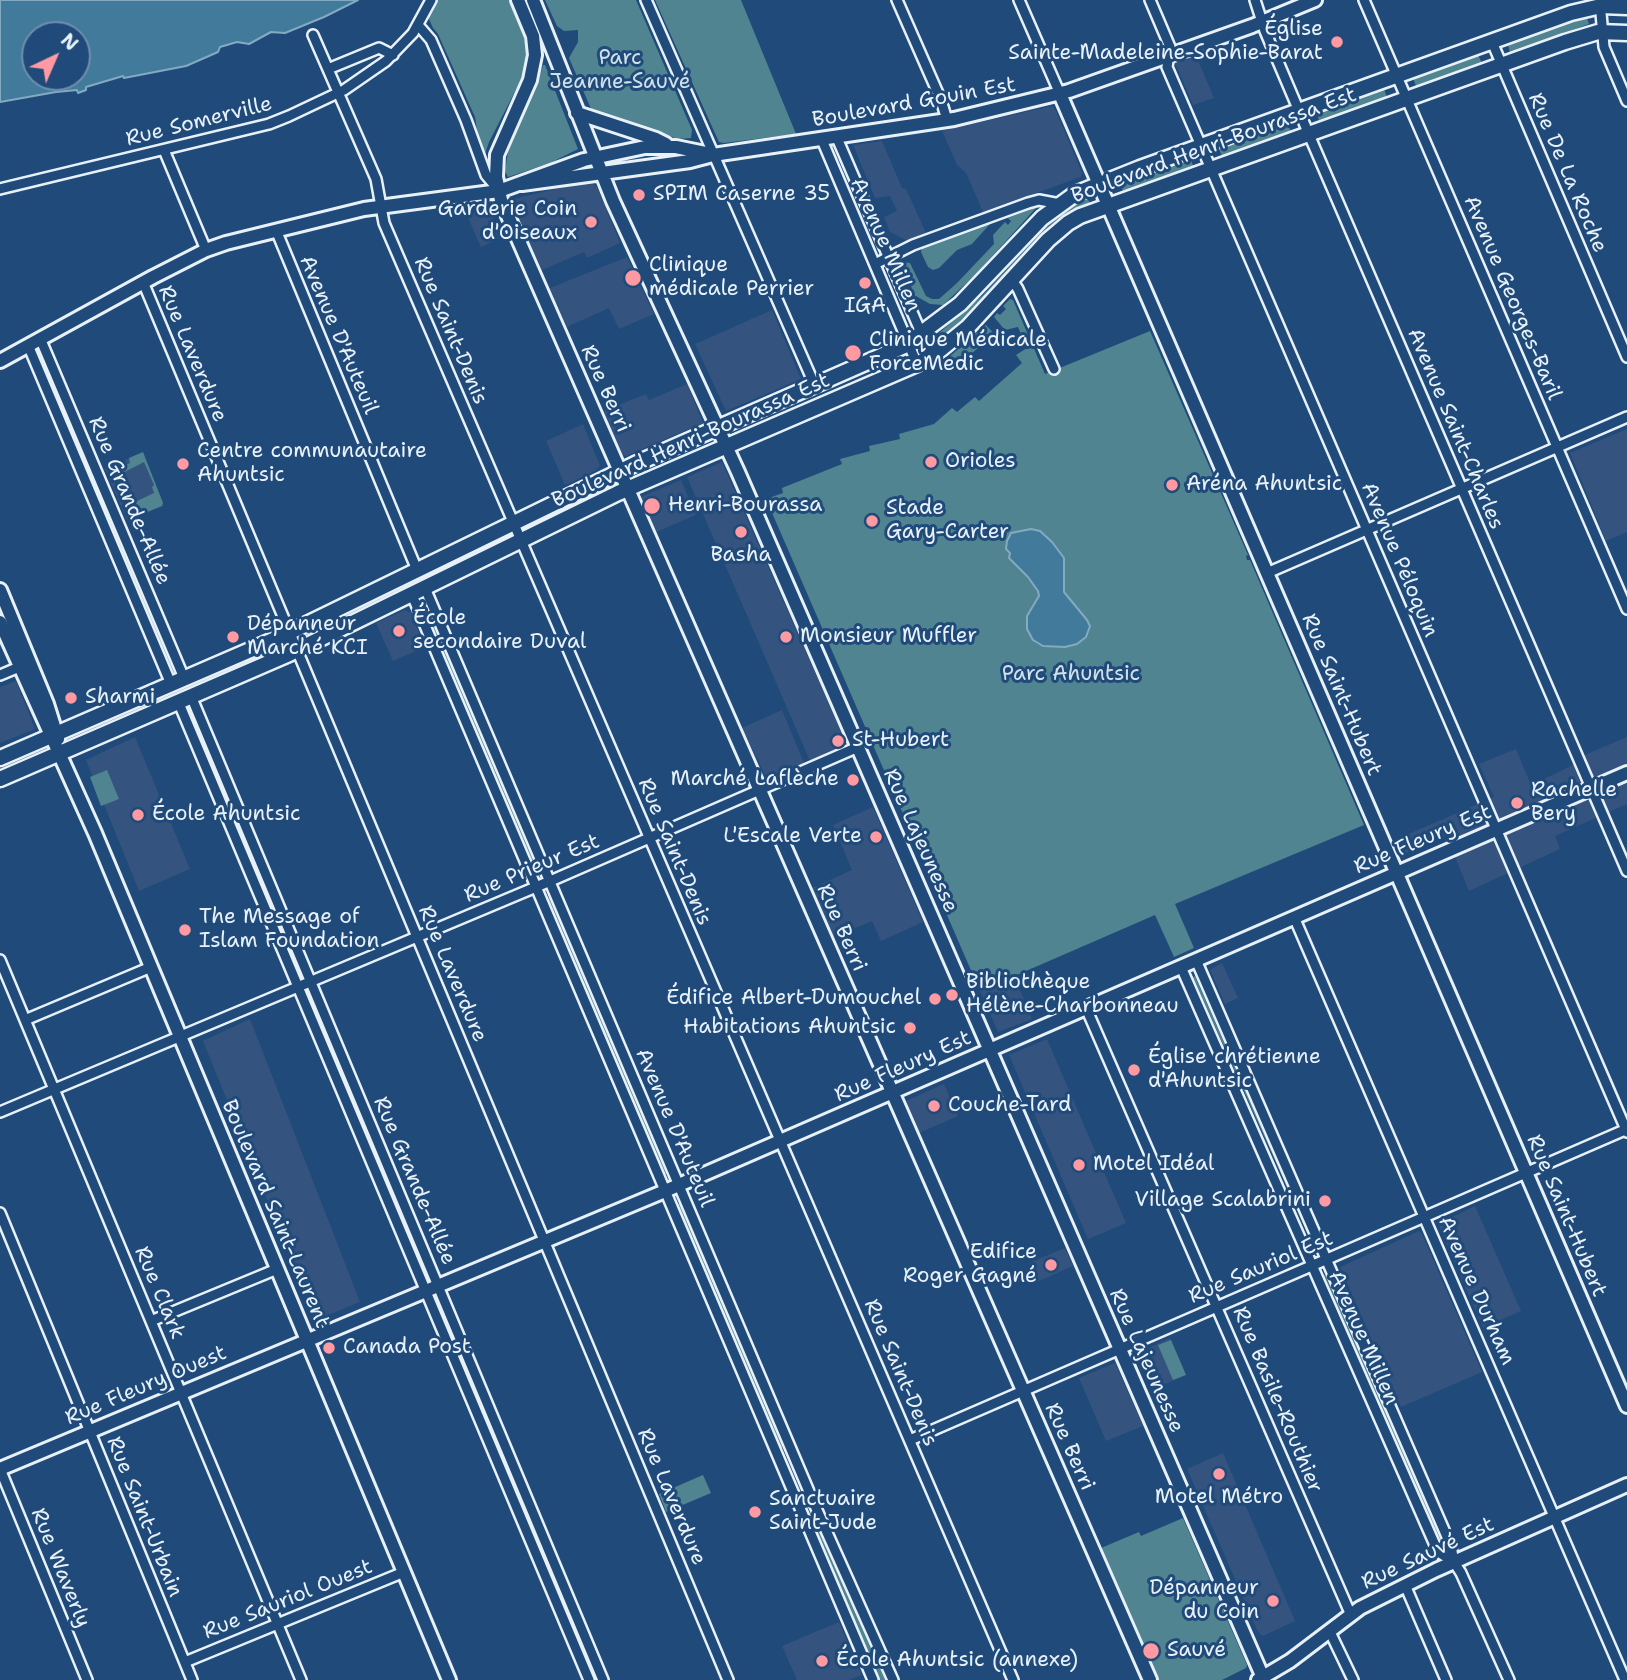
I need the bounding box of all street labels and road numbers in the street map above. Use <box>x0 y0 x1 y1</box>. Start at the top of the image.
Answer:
street label: Boulevard Gouin Est <box>810 73 1018 133</box>
street label: Boulevard Henri-Bourassa Est <box>1068 83 1360 209</box>
street label: Rue De La Roche <box>1522 90 1612 256</box>
street label: Rue Somerville <box>123 92 275 152</box>
street label: Avenue Millen <box>844 174 926 316</box>
street label: Avenue Georges-Baril <box>1458 192 1566 404</box>
street label: Avenue D'Auteuil <box>293 252 383 418</box>
street label: Rue Saint-Denis <box>408 254 492 408</box>
street label: Rue Laverdure <box>152 282 232 426</box>
street label: Avenue Saint-Charles <box>1401 325 1509 533</box>
street label: Rue Berri <box>575 341 635 437</box>
street label: Boulevard Henri-Bourassa Est <box>548 368 834 514</box>
street label: Rue Grande-Allée <box>82 413 176 589</box>
street label: Avenue Péloquin <box>1355 479 1443 641</box>
street label: Rue Saint-Hubert <box>1296 610 1386 780</box>
street label: Rue Lajeunesse <box>877 765 963 917</box>
street label: Rue Saint-Denis <box>632 775 716 929</box>
street label: Rue Fleury Est <box>1351 800 1495 880</box>
street label: Rue Prieur Est <box>461 829 603 909</box>
street label: Rue Berri <box>811 880 871 976</box>
street label: Rue Laverdure <box>412 902 492 1046</box>
street label: Rue Fleury Est <box>831 1026 975 1108</box>
street label: Avenue D'Auteuil <box>629 1045 719 1211</box>
street label: Rue Grande-Allée <box>367 1093 461 1269</box>
street label: Boulevard Saint-Laurent <box>215 1096 335 1332</box>
street label: Rue Saint-Hubert <box>1521 1131 1611 1301</box>
street label: Avenue Durham <box>1432 1213 1520 1369</box>
street label: Rue Sauriol Est <box>1185 1226 1337 1310</box>
street label: Rue Clark <box>128 1243 190 1343</box>
street label: Avenue Millen <box>1322 1267 1404 1409</box>
street label: Rue Lajeunesse <box>1103 1285 1189 1437</box>
street label: Rue Saint-Denis <box>858 1296 942 1450</box>
street label: Rue Basile-Routhier <box>1226 1303 1328 1497</box>
street label: Rue Fleury Ouest <box>62 1341 230 1431</box>
street label: Rue Berri <box>1039 1399 1099 1495</box>
street label: Rue Laverdure <box>631 1425 711 1569</box>
street label: Rue Saint-Urbain <box>100 1433 188 1601</box>
street label: Rue Waverly <box>25 1505 95 1631</box>
street label: Rue Sauvé Est <box>1358 1512 1498 1596</box>
street label: Rue Sauriol Ouest <box>200 1555 376 1645</box>

